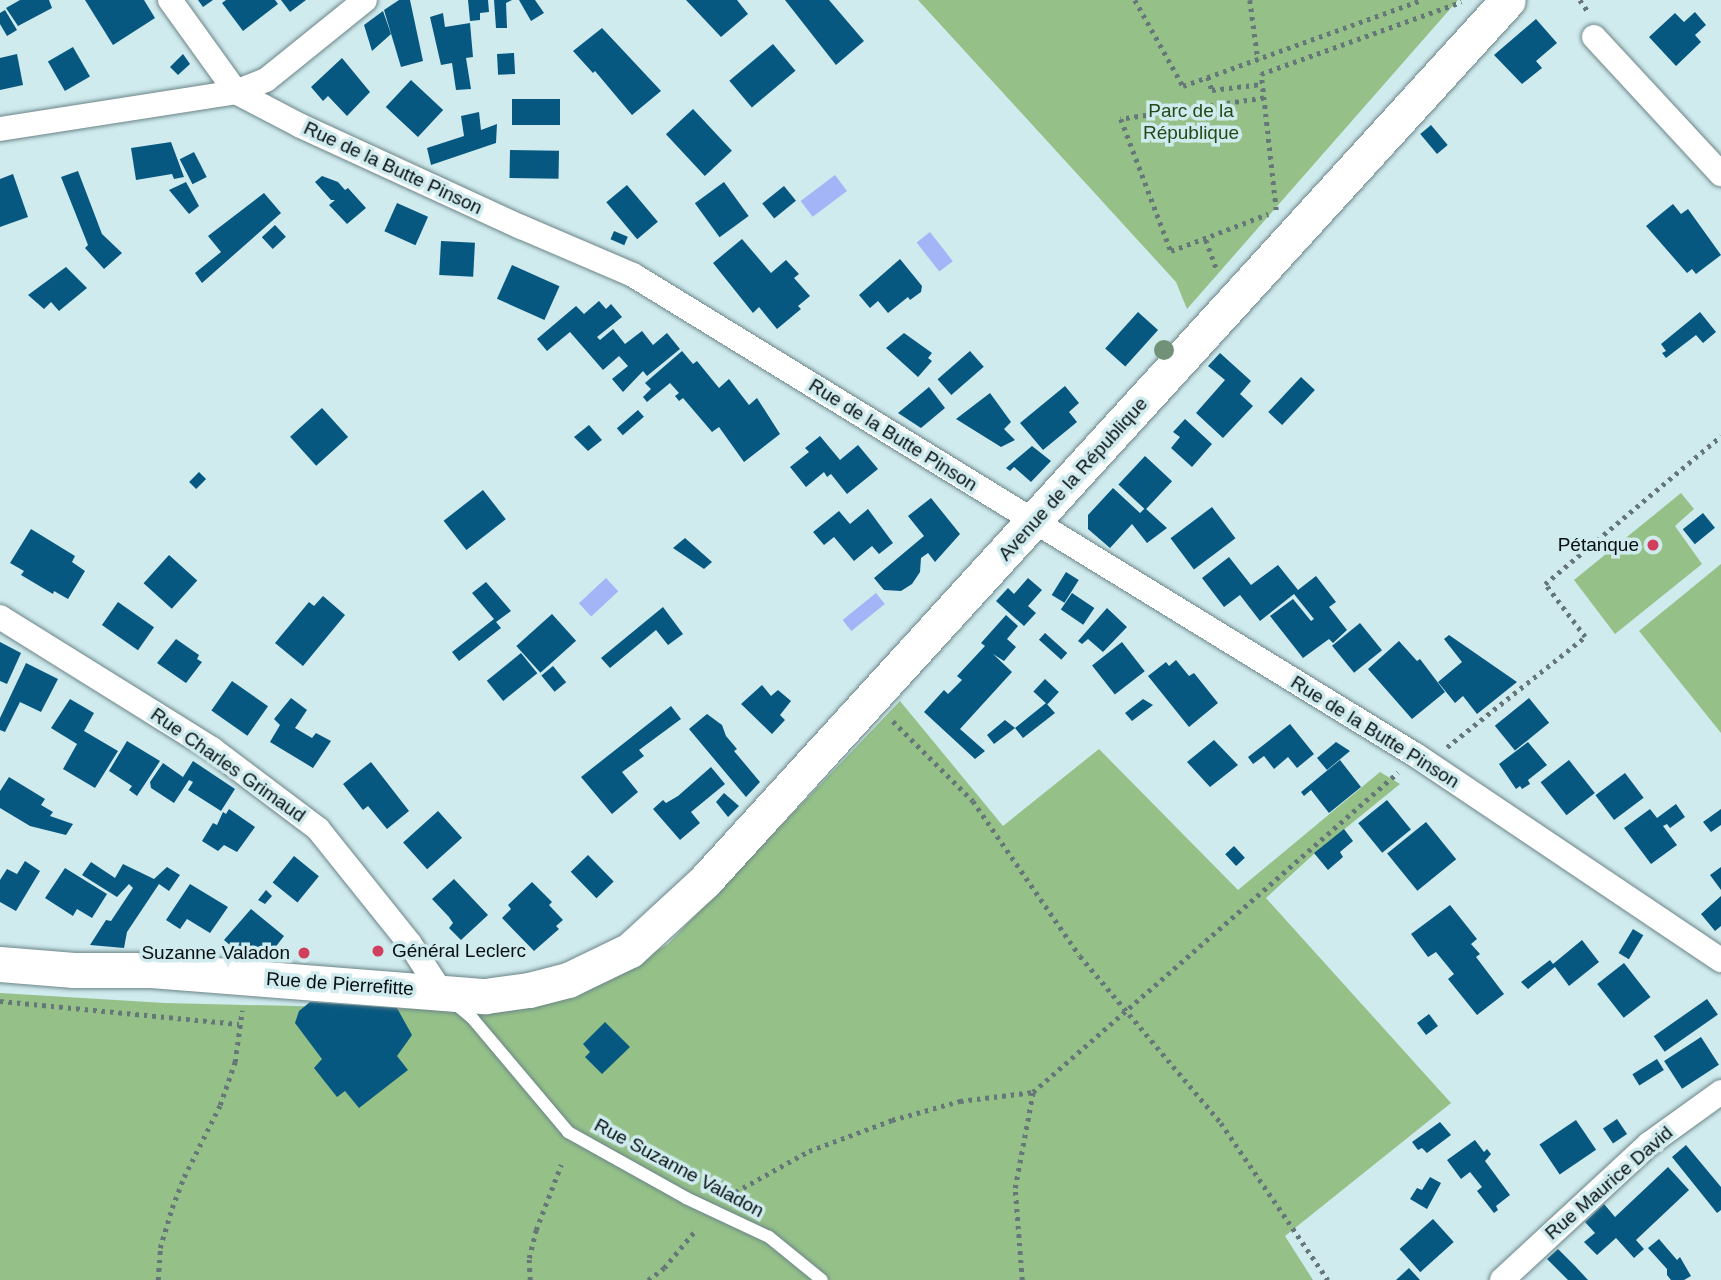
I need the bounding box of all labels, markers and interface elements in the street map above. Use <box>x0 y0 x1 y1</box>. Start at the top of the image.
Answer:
park label: Parc de la République <box>1143 100 1239 144</box>
street label: Rue de la Butte Pinson <box>300 117 486 219</box>
street label: Rue de la Butte Pinson <box>805 374 981 496</box>
street label: Avenue de la République <box>994 393 1152 565</box>
place label: Pétanque <box>1558 534 1639 556</box>
marker: Pétanque <box>1645 537 1661 553</box>
street label: Rue de la Butte Pinson <box>1287 671 1463 793</box>
street label: Rue Charles Grimaud <box>146 703 310 827</box>
place label: Général Leclerc <box>392 940 526 962</box>
place label: Suzanne Valadon <box>141 942 290 964</box>
marker: Général Leclerc <box>370 943 386 959</box>
marker: Suzanne Valadon <box>296 945 312 961</box>
street label: Rue de Pierrefitte <box>265 967 415 1001</box>
street label: Rue Suzanne Valadon <box>590 1114 768 1222</box>
street label: Rue Maurice David <box>1541 1121 1677 1245</box>

